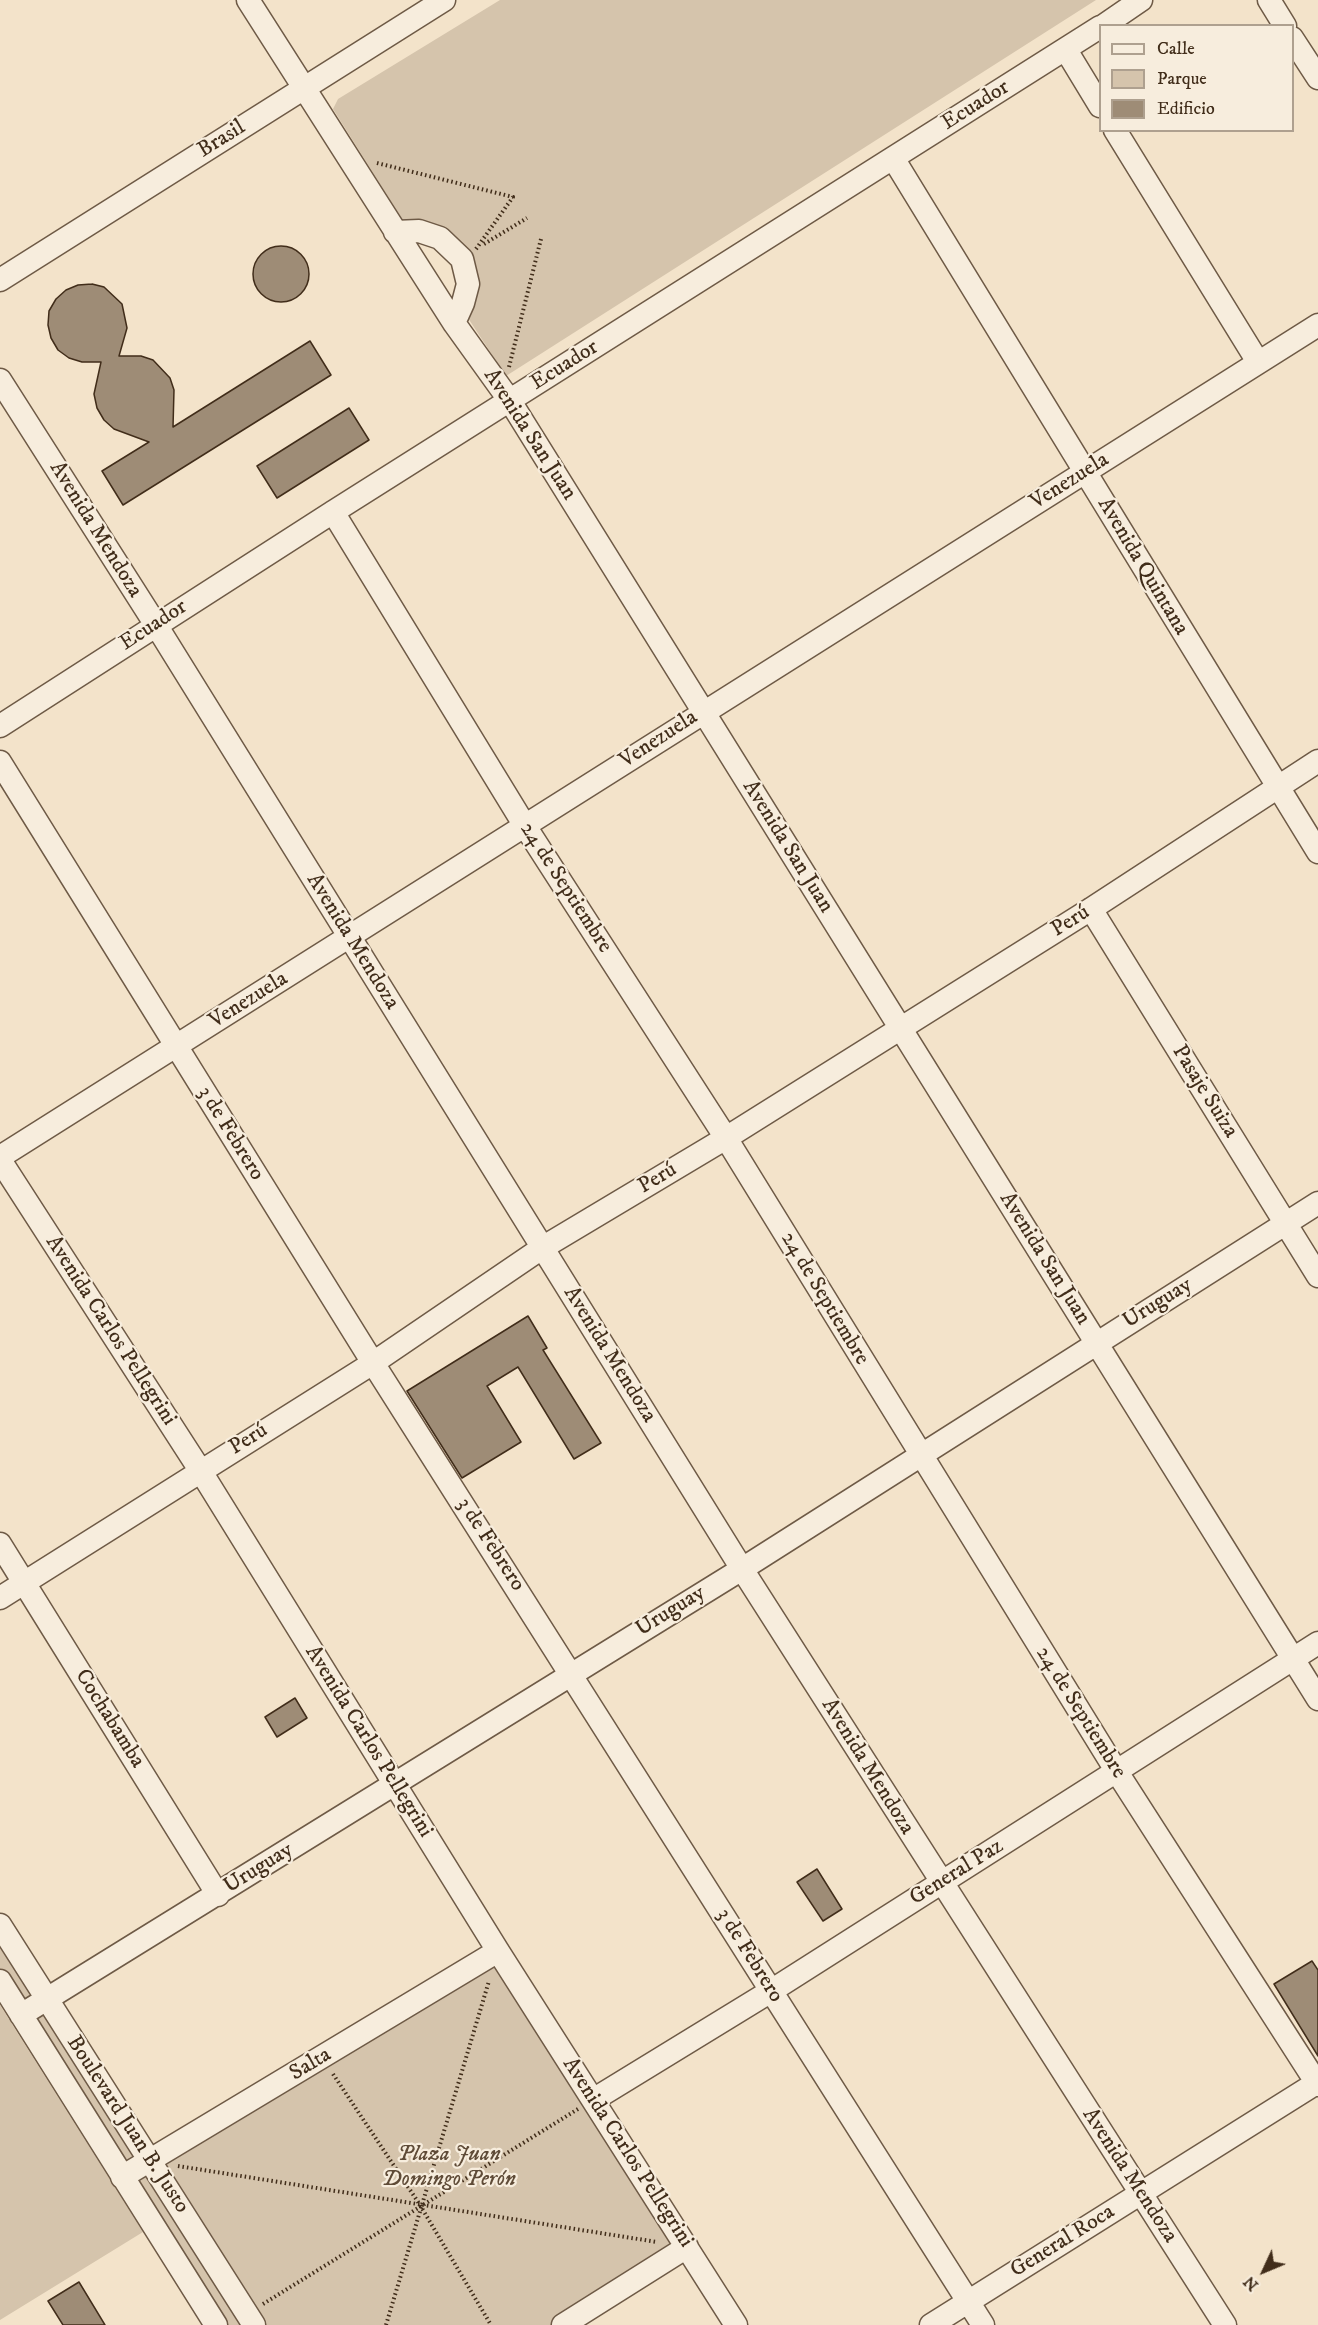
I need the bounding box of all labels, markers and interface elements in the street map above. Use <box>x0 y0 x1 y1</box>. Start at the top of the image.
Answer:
legend <box>1099 24 1294 132</box>
text: Calle <box>1157 38 1195 60</box>
text: Parque <box>1157 68 1207 90</box>
street label: Ecuador <box>937 75 1015 137</box>
text: Edificio <box>1157 98 1215 120</box>
street label: Brasil <box>193 115 251 165</box>
street label: Ecuador <box>526 335 604 397</box>
street label: Avenida San Juan <box>477 364 581 506</box>
street label: Venezuela <box>1026 448 1114 516</box>
street label: Avenida Mendoza <box>43 457 147 603</box>
street label: Avenida Quintana <box>1091 493 1193 641</box>
street label: Ecuador <box>115 595 193 657</box>
street label: Venezuela <box>615 705 703 775</box>
street label: Avenida San Juan <box>736 776 838 918</box>
street label: 24 de Septiembre <box>513 818 617 958</box>
street label: Avenida Mendoza <box>300 869 404 1015</box>
street label: Perú <box>1047 900 1095 944</box>
street label: Venezuela <box>205 967 293 1035</box>
street label: Pasaje Suiza <box>1165 1041 1243 1143</box>
street label: 3 de Febrero <box>191 1082 269 1186</box>
street label: Perú <box>634 1157 682 1201</box>
street label: Avenida San Juan <box>993 1188 1095 1330</box>
street label: 24 de Septiembre <box>774 1228 874 1370</box>
street label: Avenida Carlos Pellegrini <box>39 1231 181 1431</box>
street label: Uruguay <box>1119 1273 1197 1335</box>
street label: Avenida Mendoza <box>557 1282 661 1428</box>
street label: Perú <box>225 1418 273 1462</box>
street label: 3 de Febrero <box>450 1493 530 1597</box>
street label: Uruguay <box>632 1581 710 1643</box>
street label: Avenida Carlos Pellegrini <box>298 1641 438 1843</box>
street label: 24 de Septiembre <box>1029 1642 1131 1784</box>
street label: Cochabamba <box>68 1665 150 1773</box>
street label: Avenida Mendoza <box>815 1694 919 1840</box>
street label: General Paz <box>905 1834 1009 1912</box>
street label: Uruguay <box>220 1838 298 1900</box>
street label: 3 de Febrero <box>710 1904 788 2008</box>
street label: Boulevard Juan B. Justo <box>60 2031 194 2219</box>
street label: Salta <box>285 2042 337 2088</box>
street label: Avenida Carlos Pellegrini <box>556 2053 698 2253</box>
street label: Avenida Mendoza <box>1076 2104 1182 2248</box>
park label: Plaza Juan Domingo Perón <box>382 2142 516 2194</box>
street label: General Roca <box>1006 2200 1120 2284</box>
north arrow <box>1234 2241 1294 2301</box>
text: N <box>1239 2272 1263 2295</box>

